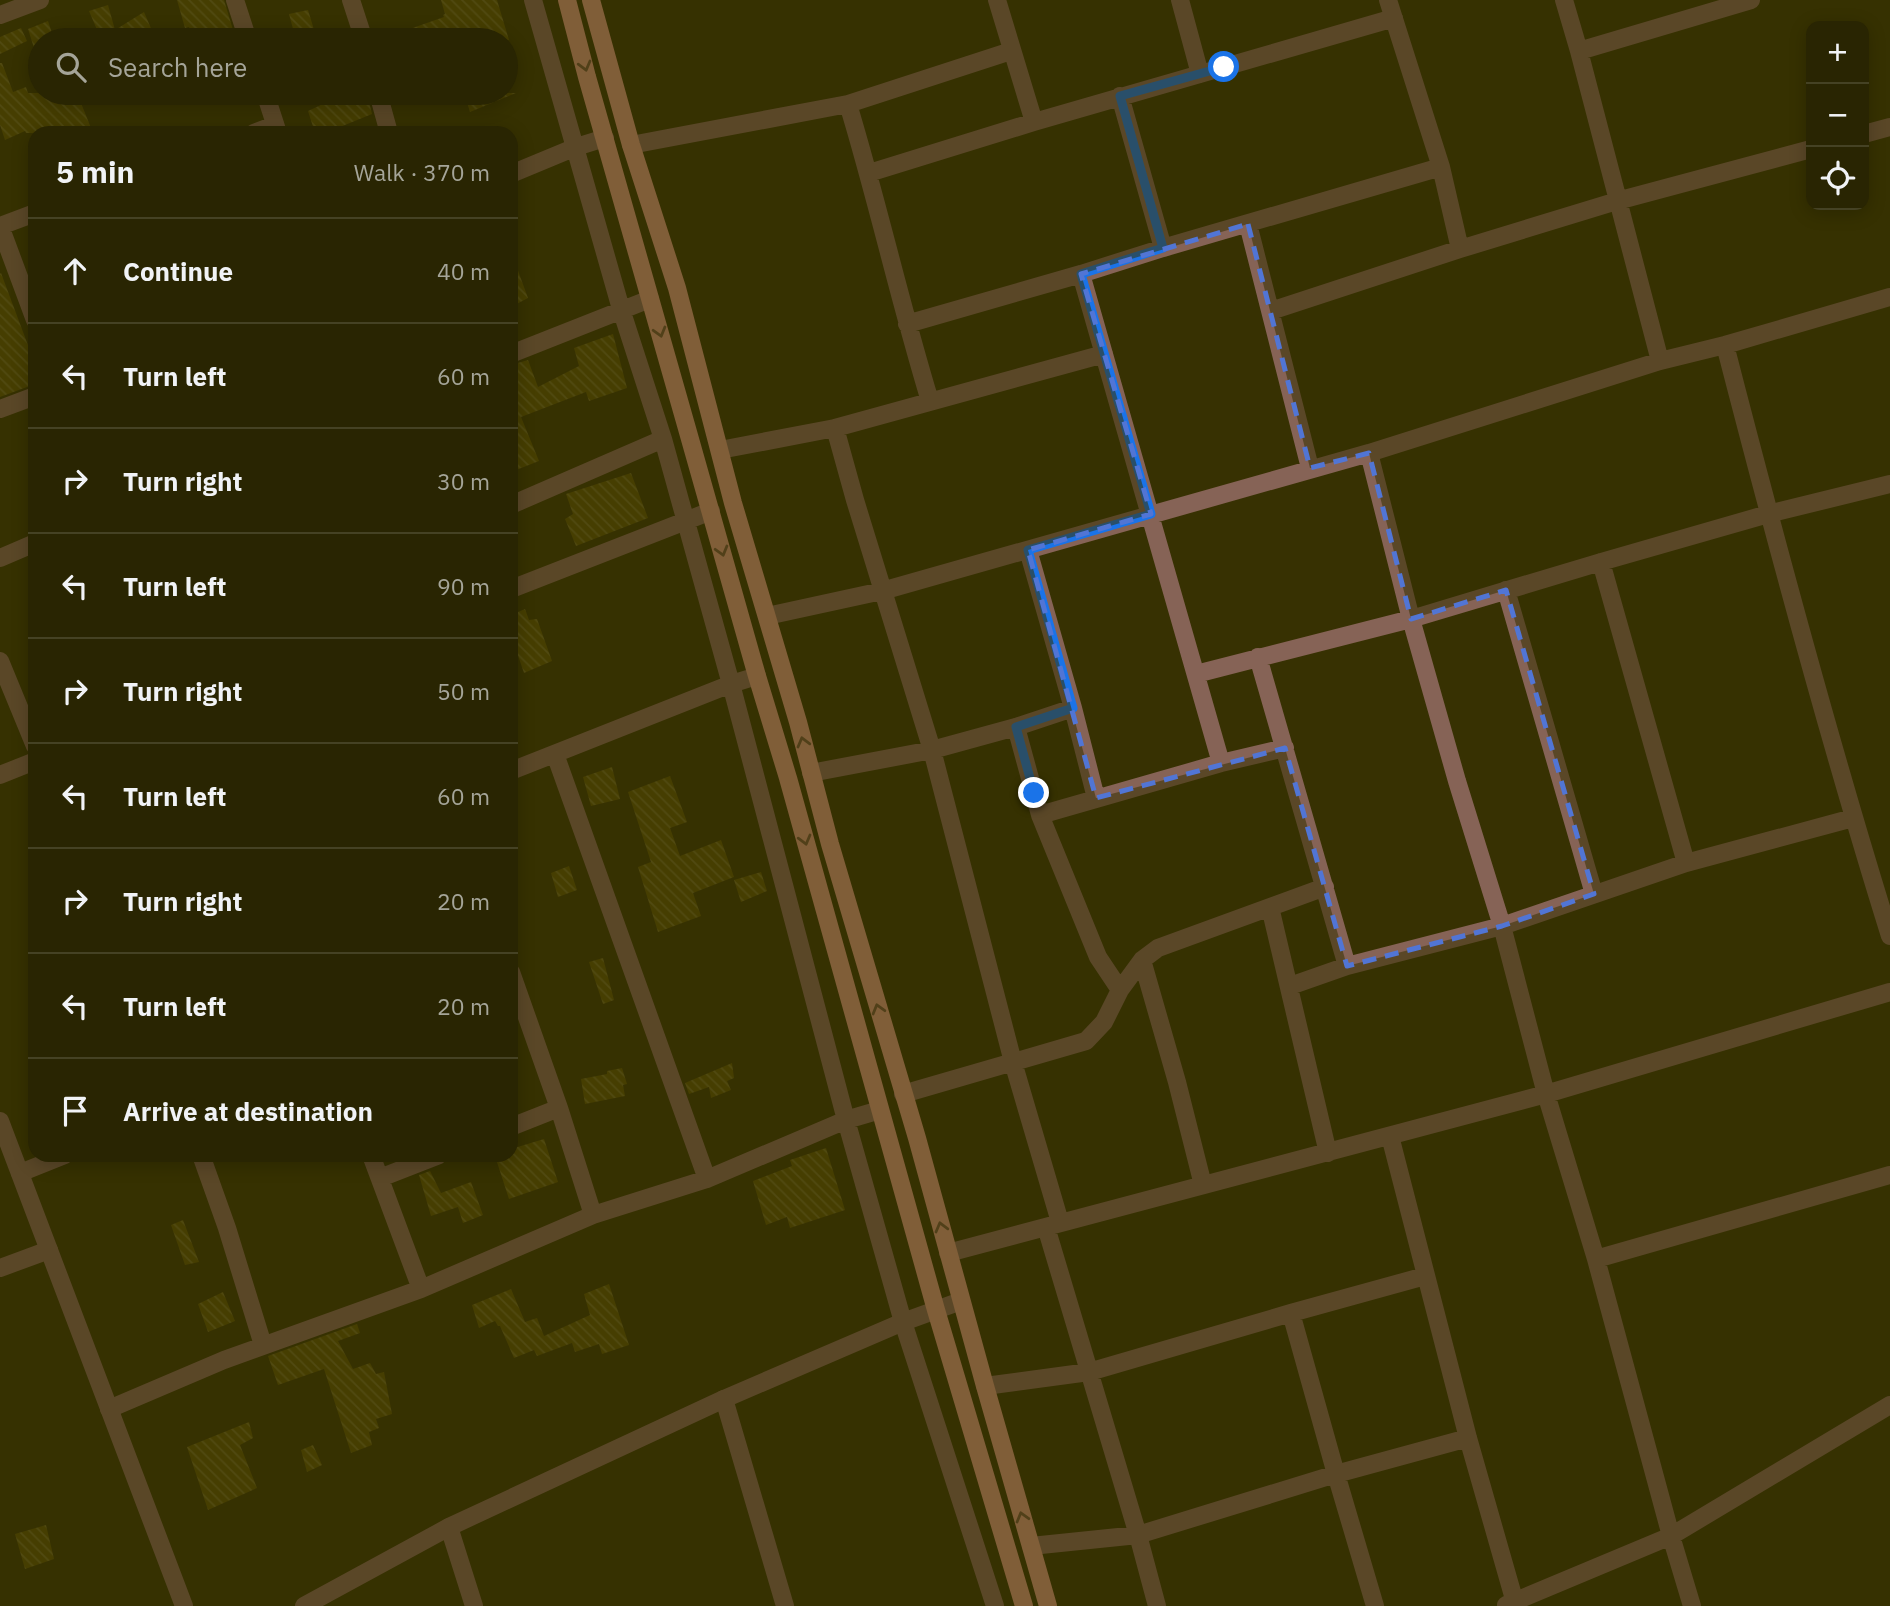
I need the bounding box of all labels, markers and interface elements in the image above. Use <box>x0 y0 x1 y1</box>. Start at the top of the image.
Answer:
map controls <box>1806 21 1869 210</box>
button: + <box>1806 21 1869 84</box>
search box <box>28 28 518 105</box>
icon: search <box>52 48 90 86</box>
text: Search here <box>108 50 247 84</box>
route start <box>1208 51 1239 82</box>
one-way arrow <box>576 60 591 72</box>
button: − <box>1806 84 1869 147</box>
button: locate <box>1806 147 1869 210</box>
text: 5 min <box>56 152 134 191</box>
text: Walk · 370 m <box>354 157 490 187</box>
icon: ahead <box>56 252 94 290</box>
text: Continue <box>123 254 233 288</box>
text: 40 m <box>437 256 490 286</box>
one-way arrow <box>652 326 666 338</box>
icon: left <box>56 357 94 395</box>
text: Turn left <box>123 359 226 393</box>
text: 60 m <box>437 361 490 391</box>
icon: right <box>56 462 94 500</box>
text: Turn right <box>123 464 242 498</box>
text: 30 m <box>437 466 490 496</box>
one-way arrow <box>714 545 729 557</box>
icon: left <box>56 567 94 605</box>
text: Turn left <box>123 569 226 603</box>
text: 90 m <box>437 571 490 601</box>
icon: right <box>56 672 94 710</box>
text: Turn right <box>123 674 242 708</box>
text: 50 m <box>437 676 490 706</box>
one-way arrow <box>797 737 811 749</box>
icon: left <box>56 777 94 815</box>
route end <box>1018 777 1049 808</box>
text: Turn left <box>123 779 226 813</box>
text: 60 m <box>437 781 490 811</box>
one-way arrow <box>797 834 811 846</box>
icon: right <box>56 882 94 920</box>
text: Turn right <box>123 884 242 918</box>
text: 20 m <box>437 886 490 916</box>
icon: left <box>56 987 94 1025</box>
text: Turn left <box>123 989 226 1023</box>
text: 20 m <box>437 991 490 1021</box>
one-way arrow <box>872 1003 887 1015</box>
icon: arrive <box>56 1092 94 1130</box>
text: Arrive at destination <box>123 1094 373 1128</box>
one-way arrow <box>935 1221 949 1233</box>
one-way arrow <box>1016 1511 1031 1523</box>

